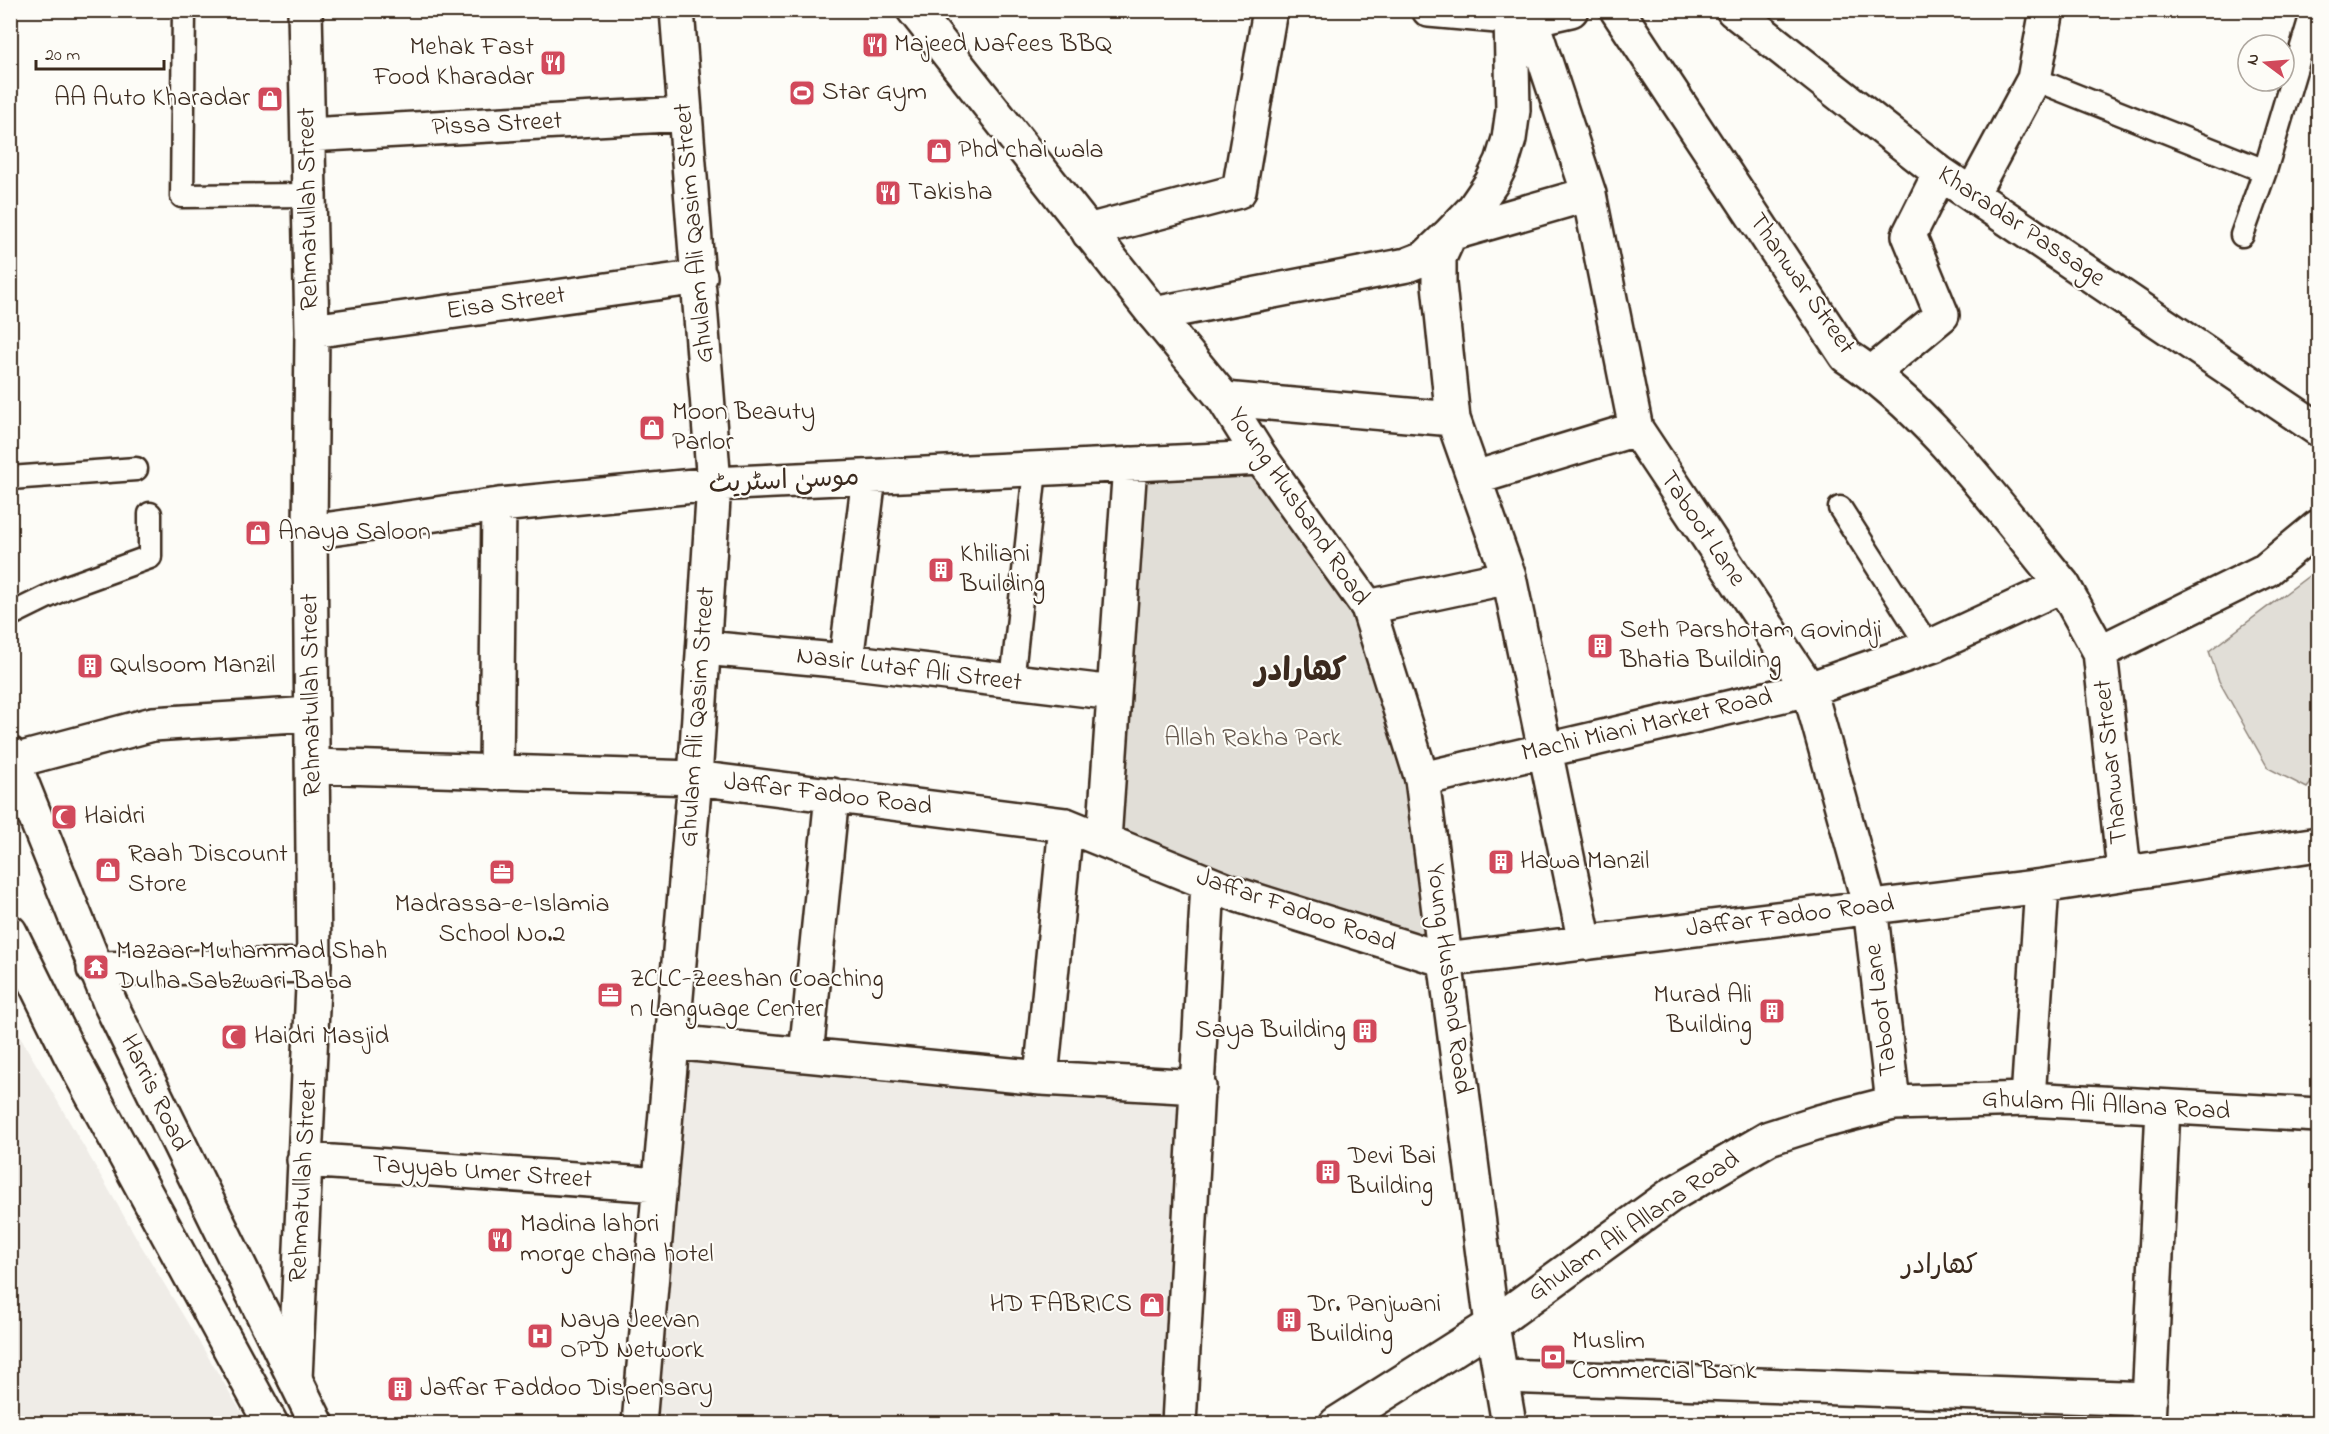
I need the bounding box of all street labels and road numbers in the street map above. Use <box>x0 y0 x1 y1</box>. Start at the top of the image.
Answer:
street label: Ghulam Ali Qasim Street <box>665 101 725 365</box>
street label: Pissa Street <box>431 103 564 147</box>
street label: Rehmatullah Street <box>288 107 330 311</box>
street label: Kharadar Passage <box>1929 157 2113 298</box>
street label: Thanwar Street <box>1738 205 1864 363</box>
street label: Eisa Street <box>444 277 568 331</box>
street label: Young Husband Road <box>1217 400 1379 614</box>
street label: موسیٰ اسٹریٹ <box>708 459 860 505</box>
street label: Taboot Lane <box>1649 463 1755 595</box>
street label: Ghulam Ali Qasim Street <box>670 585 726 848</box>
street label: Rehmatullah Street <box>291 593 333 797</box>
street label: Nasir Lutaf Ali Street <box>794 637 1024 703</box>
street label: Thanwar Street <box>2084 678 2140 846</box>
street label: Machi Miani Market Road <box>1518 679 1776 773</box>
street label: Jaffar Fadoo Road <box>722 763 935 827</box>
street label: Jaffar Fadoo Road <box>1191 859 1402 963</box>
street label: Young Husband Road <box>1415 862 1481 1097</box>
street label: Jaffar Fadoo Road <box>1684 885 1897 949</box>
street label: Taboot Lane <box>1855 941 1909 1078</box>
street label: Harris Road <box>109 1028 199 1158</box>
street label: Rehmatullah Street <box>280 1078 328 1283</box>
street label: Ghulam Ali Allana Road <box>1981 1081 2232 1132</box>
street label: Ghulam Ali Allana Road <box>1520 1141 1748 1312</box>
street label: Tayyab Umer Street <box>371 1146 594 1200</box>

